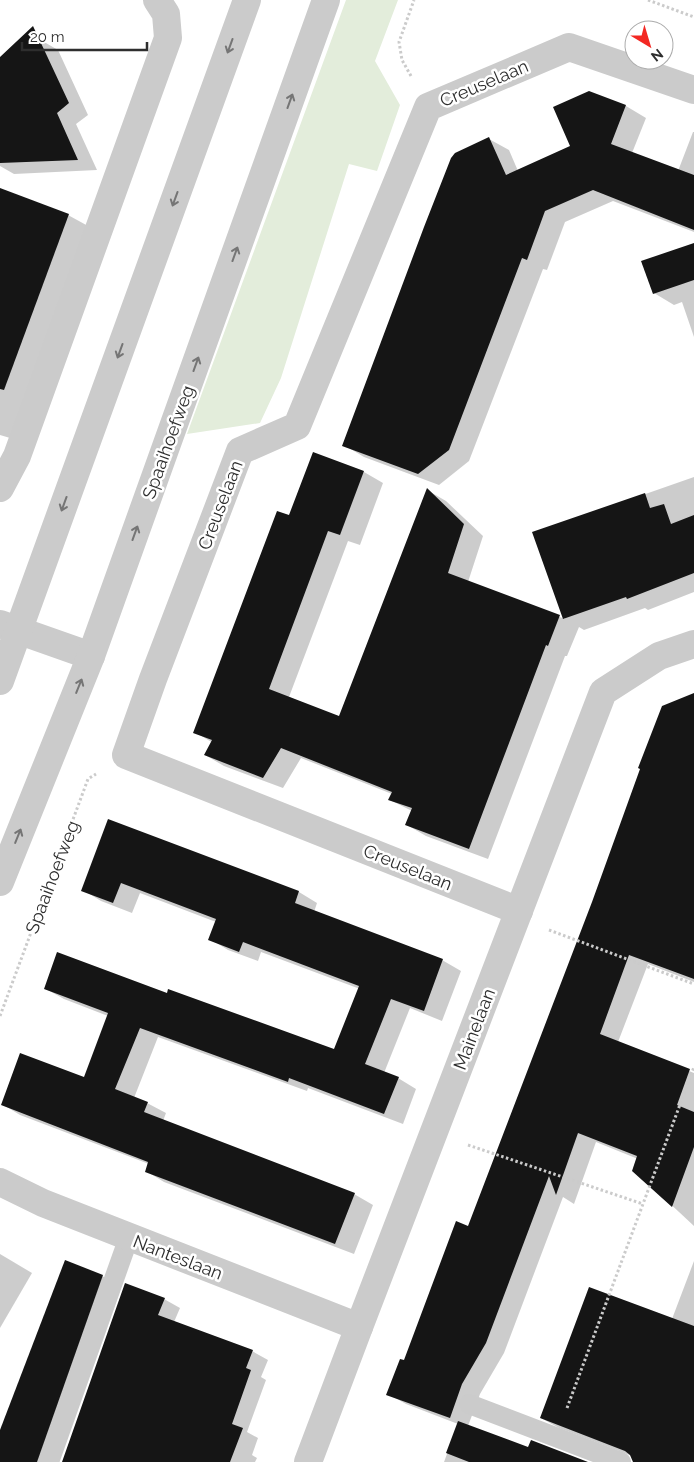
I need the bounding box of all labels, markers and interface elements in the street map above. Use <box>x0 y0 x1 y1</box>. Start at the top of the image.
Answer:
scale bar <box>22 20 148 52</box>
north arrow <box>624 20 674 70</box>
text: 20 m <box>30 28 65 46</box>
one-way arrow <box>225 38 234 53</box>
text: N <box>648 46 666 65</box>
street label: Creuselaan <box>437 55 531 111</box>
one-way arrow <box>286 93 295 109</box>
one-way arrow <box>170 190 179 206</box>
one-way arrow <box>231 246 240 262</box>
one-way arrow <box>115 343 124 359</box>
one-way arrow <box>192 356 201 372</box>
street label: Spaaihoefweg <box>138 382 198 502</box>
street label: Creuselaan <box>193 457 247 553</box>
one-way arrow <box>59 496 68 512</box>
one-way arrow <box>131 526 140 541</box>
one-way arrow <box>75 679 84 694</box>
street label: Spaaihoefweg <box>21 818 83 936</box>
one-way arrow <box>14 829 24 844</box>
street label: Creuselaan <box>361 840 455 894</box>
street label: Mainelaan <box>449 985 499 1073</box>
street label: Nanteslaan <box>130 1230 226 1284</box>

